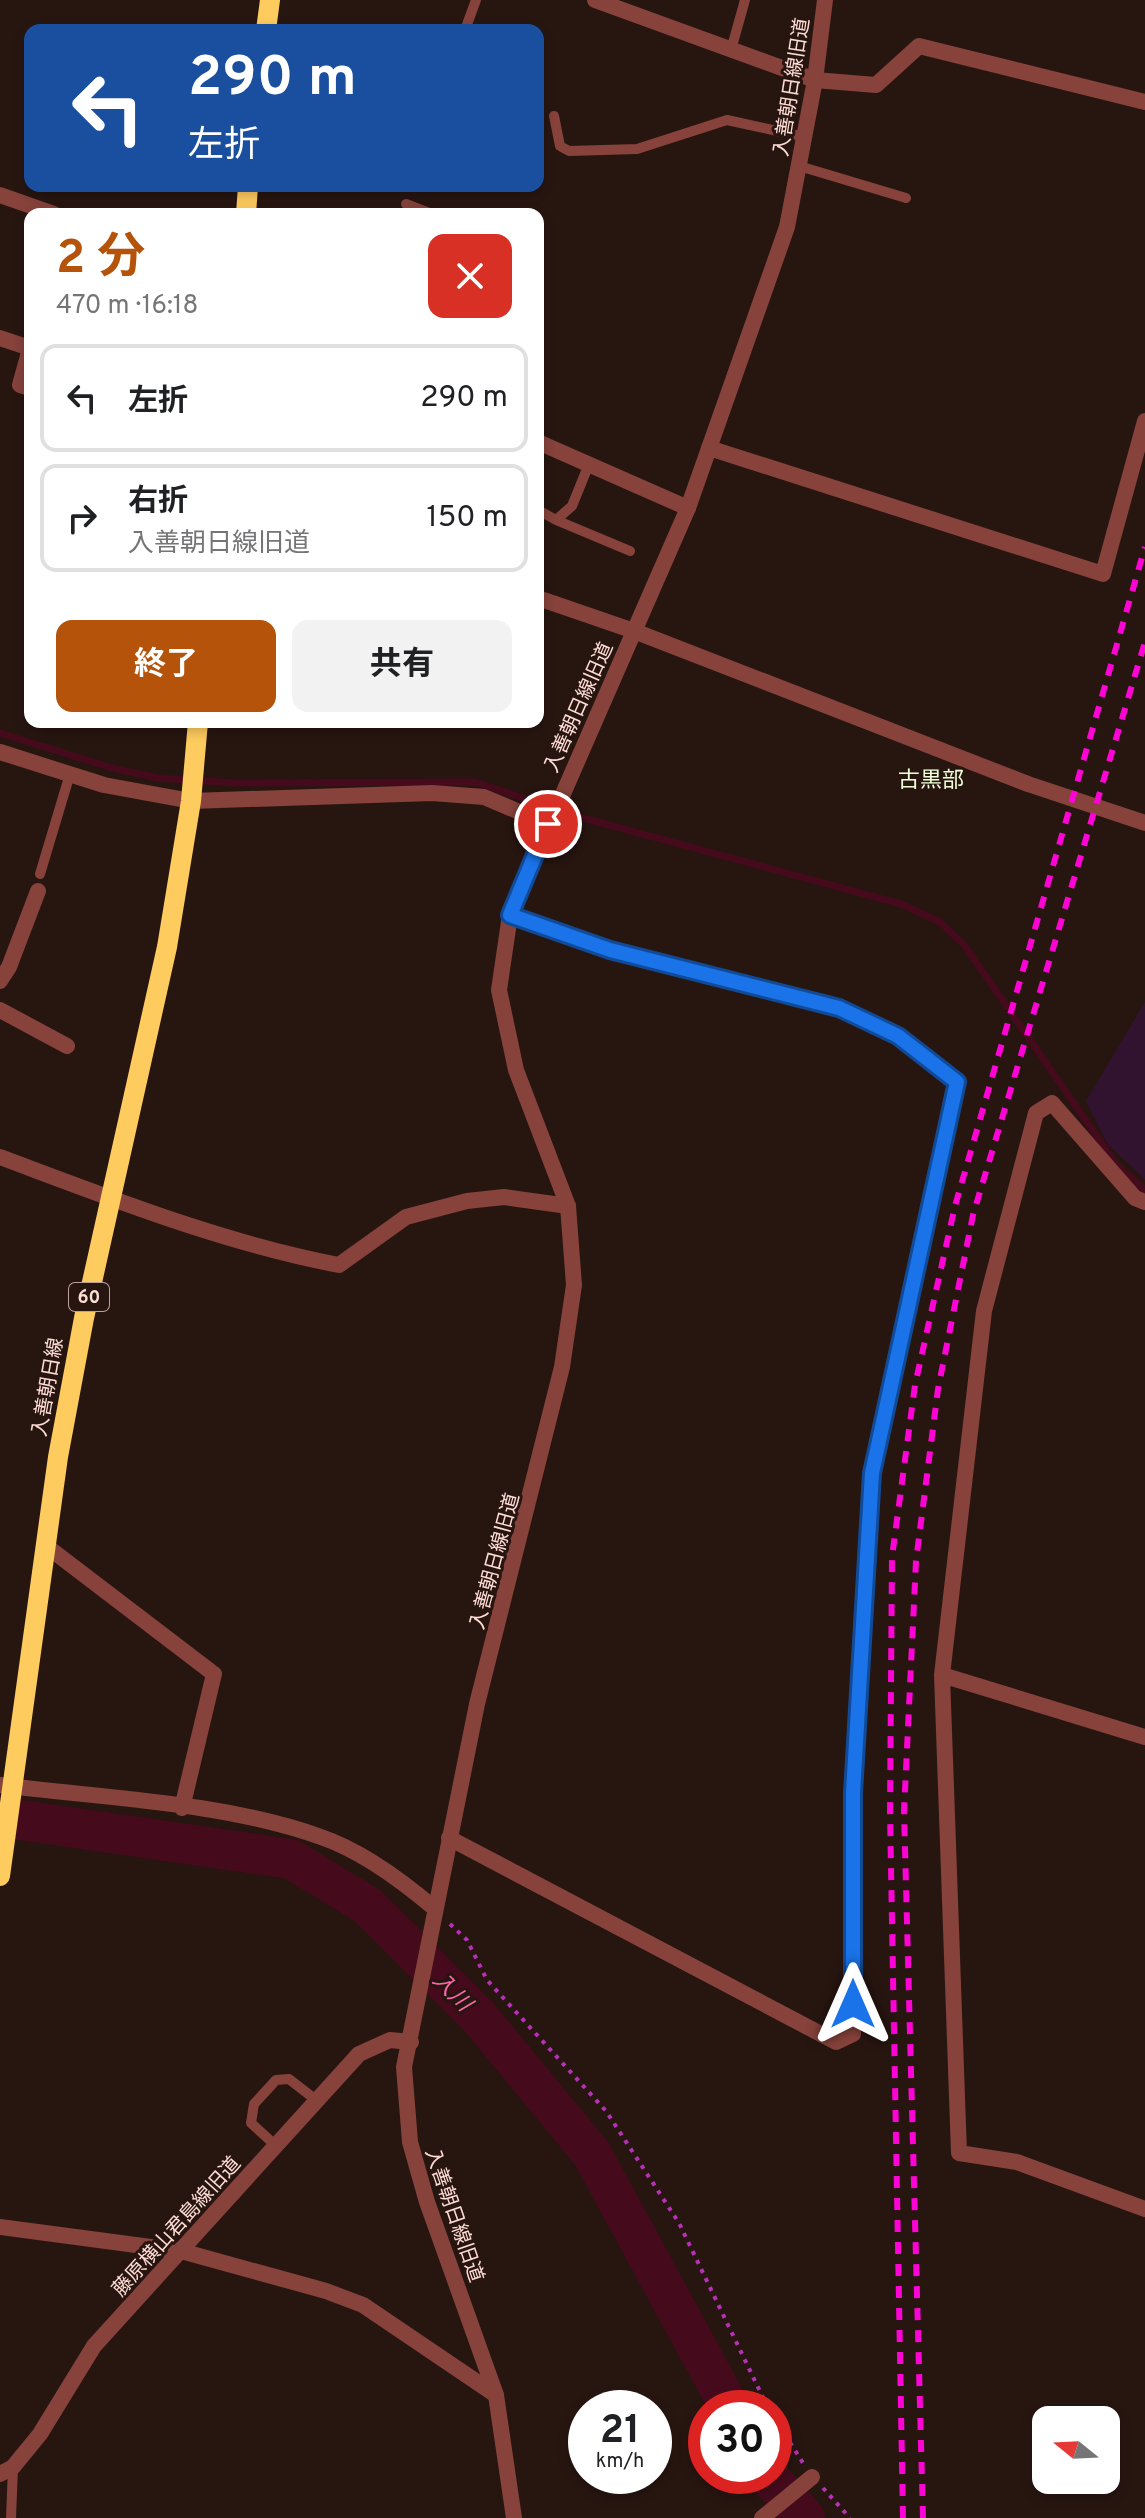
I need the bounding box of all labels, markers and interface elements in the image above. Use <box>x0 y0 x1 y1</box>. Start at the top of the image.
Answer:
street label: 入善朝日線旧道 <box>769 16 817 158</box>
text: 290 m <box>188 45 357 115</box>
icon: left <box>56 56 160 160</box>
text: 左折 <box>188 124 260 170</box>
text: 2 分 <box>56 230 145 290</box>
button: close <box>428 234 512 318</box>
text: 470 m · 16:18 <box>56 290 198 323</box>
icon: left <box>60 376 104 420</box>
text: 290 m <box>420 380 508 417</box>
text: 左折 <box>128 384 188 421</box>
text: 右折 <box>128 484 188 521</box>
icon: right <box>60 496 104 540</box>
text: 150 m <box>427 500 508 537</box>
text: 入善朝日線旧道 <box>128 528 310 561</box>
button: 終了 <box>56 620 276 712</box>
button: 共有 <box>292 620 512 712</box>
street label: 入善朝日線旧道 <box>539 639 620 777</box>
district label: 古黒部 <box>898 768 964 795</box>
pin <box>514 790 582 858</box>
icon: arrive <box>526 802 570 846</box>
road number: 60 <box>69 1283 109 1311</box>
street label: 入善朝日線 <box>27 1336 70 1439</box>
street label: 入善朝日線旧道 <box>465 1491 527 1632</box>
position arrow <box>811 1962 895 2046</box>
water label: 入川 <box>426 1968 478 2019</box>
street label: 入善朝日線旧道 <box>418 2145 488 2286</box>
street label: 藤原横山君島線旧道 <box>108 2152 247 2303</box>
speed limit sign: 30 <box>688 2390 792 2494</box>
north arrow <box>1032 2406 1120 2494</box>
map controls <box>1032 2406 1120 2494</box>
text: 21 <box>600 2407 640 2457</box>
text: km/h <box>596 2449 644 2475</box>

